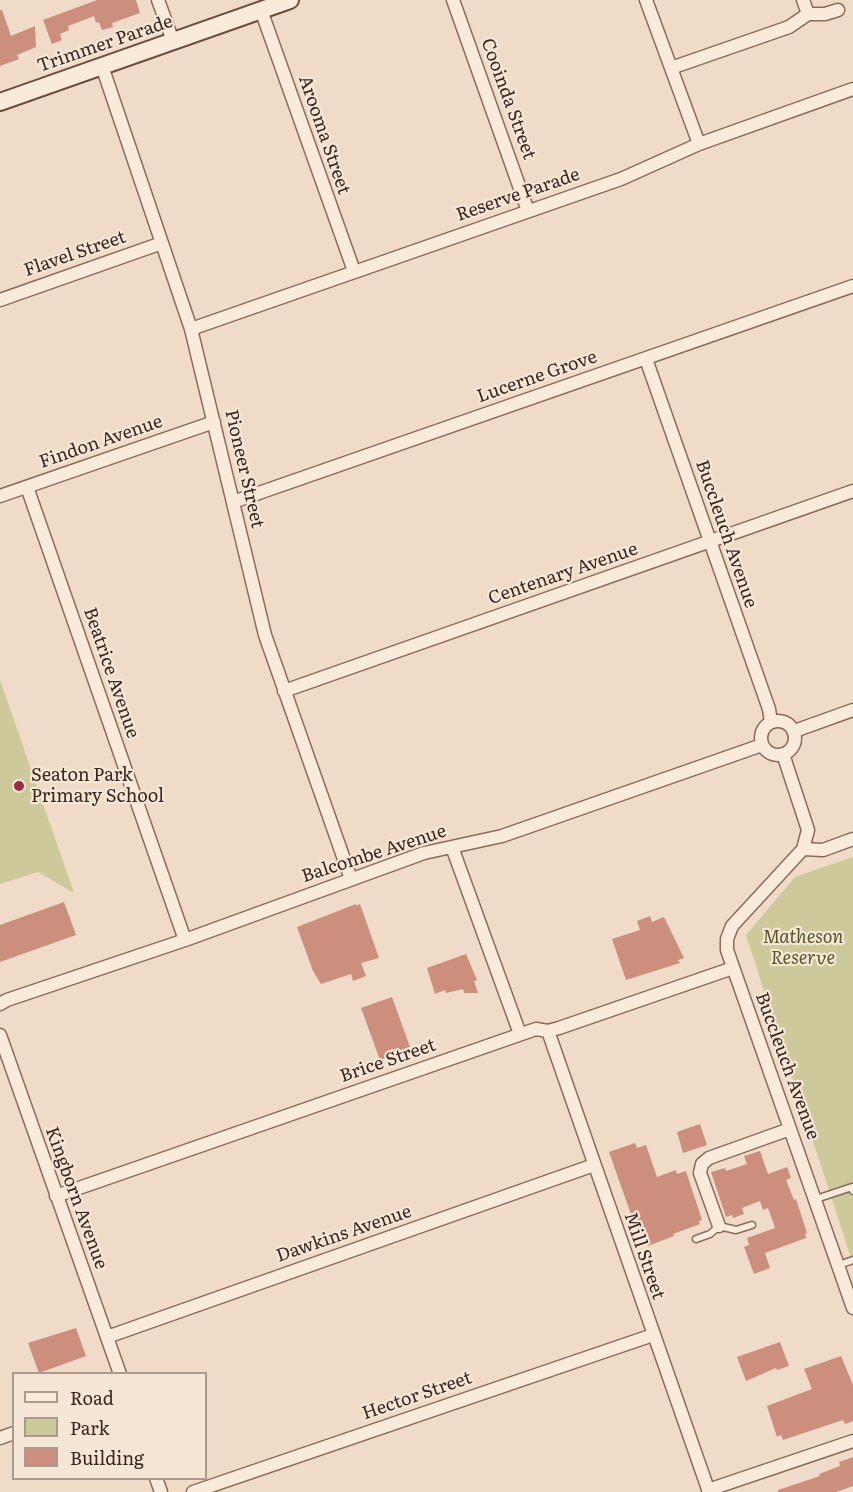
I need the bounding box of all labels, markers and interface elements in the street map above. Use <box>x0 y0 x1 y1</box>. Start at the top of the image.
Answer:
street label: Trimmer Parade <box>34 11 176 77</box>
street label: Cooinda Street <box>476 35 540 163</box>
street label: Arooma Street <box>294 73 354 197</box>
street label: Reserve Parade <box>453 164 583 226</box>
street label: Flavel Street <box>21 227 129 281</box>
street label: Lucerne Grove <box>474 346 600 408</box>
street label: Pioneer Street <box>220 408 268 530</box>
street label: Findon Avenue <box>37 411 165 473</box>
street label: Buccleuch Avenue <box>691 457 761 611</box>
street label: Centenary Avenue <box>485 538 641 610</box>
street label: Beatrice Avenue <box>79 605 143 741</box>
place label: Seaton Park Primary School <box>31 765 164 808</box>
marker: Seaton Park Primary School <box>12 779 26 793</box>
street label: Balcombe Avenue <box>299 820 449 888</box>
park label: Matheson Reserve <box>763 927 843 970</box>
street label: Buccleuch Avenue <box>750 989 824 1143</box>
street label: Brice Street <box>337 1035 439 1087</box>
street label: Kingborn Avenue <box>40 1124 112 1272</box>
street label: Dawkins Avenue <box>274 1201 414 1267</box>
street label: Mill Street <box>619 1209 669 1303</box>
street label: Hector Street <box>359 1367 475 1425</box>
legend <box>12 1372 207 1480</box>
text: Road <box>70 1384 114 1411</box>
text: Park <box>70 1414 109 1441</box>
text: Building <box>70 1444 144 1471</box>

